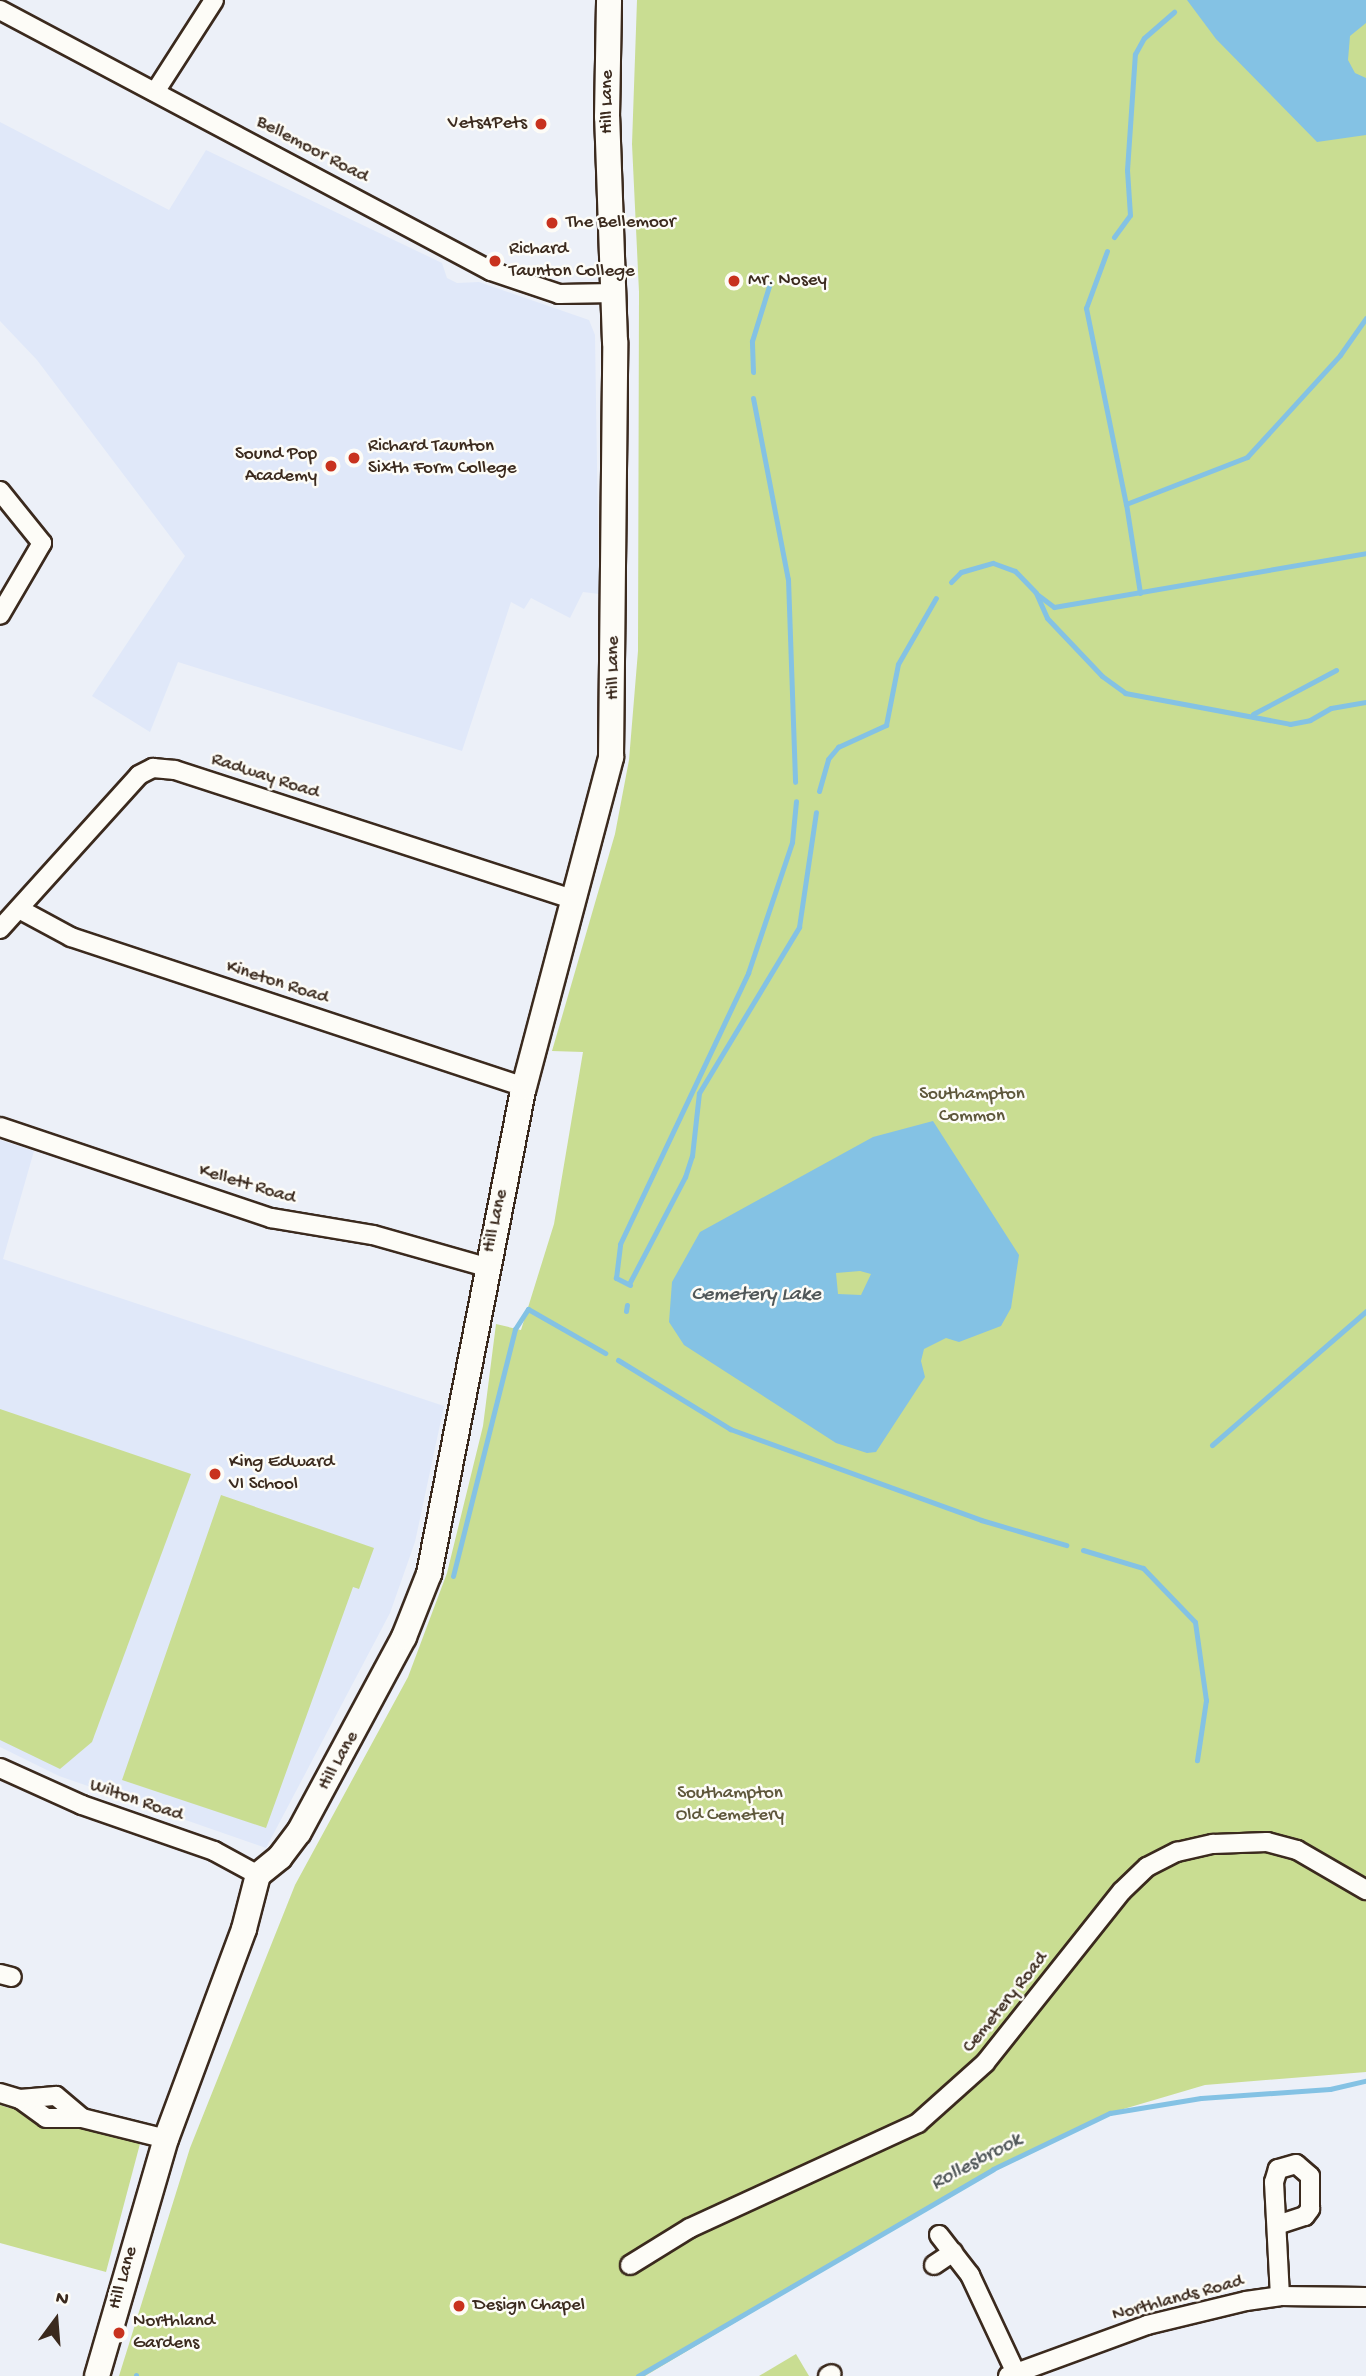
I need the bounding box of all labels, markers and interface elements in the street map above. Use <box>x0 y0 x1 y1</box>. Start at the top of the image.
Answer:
street label: Hill Lane <box>597 70 619 134</box>
street label: Bellemoor Road <box>252 111 372 189</box>
place label: Vets4Pets <box>448 113 527 135</box>
marker: Vets4Pets <box>533 116 549 132</box>
place label: The Bellemoor <box>566 212 675 234</box>
marker: The Bellemoor <box>544 215 560 231</box>
place label: Richard Taunton College <box>509 239 635 283</box>
marker: Richard Taunton College <box>487 253 503 269</box>
place label: Mr. Nosey <box>748 270 827 292</box>
marker: Mr. Nosey <box>726 273 742 289</box>
place label: Richard Taunton Sixth Form College <box>368 436 517 480</box>
place label: Sound Pop Academy <box>235 444 317 488</box>
marker: Richard Taunton Sixth Form College <box>346 450 362 466</box>
marker: Sound Pop Academy <box>323 458 339 474</box>
street label: Hill Lane <box>603 636 625 700</box>
street label: Radway Road <box>208 749 322 805</box>
street label: Kineton Road <box>223 956 331 1010</box>
park label: Southampton Common <box>919 1084 1025 1128</box>
street label: Kellett Road <box>196 1159 298 1211</box>
street label: Hill Lane <box>478 1187 514 1255</box>
water label: Cemetery Lake <box>691 1283 821 1309</box>
place label: King Edward VI School <box>229 1452 334 1496</box>
marker: King Edward VI School <box>207 1466 223 1482</box>
street label: Hill Lane <box>313 1727 365 1795</box>
street label: Wilton Road <box>86 1774 186 1828</box>
park label: Southampton Old Cemetery <box>676 1783 784 1827</box>
street label: Cemetery Road <box>958 1948 1054 2058</box>
water label: Rollesbrook <box>927 2129 1027 2197</box>
street label: Hill Lane <box>104 2244 144 2312</box>
street label: Northlands Road <box>1110 2271 1246 2327</box>
north arrow <box>21 2285 91 2355</box>
text: N <box>53 2287 71 2312</box>
place label: Design Chapel <box>473 2295 585 2317</box>
marker: Design Chapel <box>451 2298 467 2314</box>
place label: Northland Gardens <box>133 2311 215 2355</box>
marker: Northland Gardens <box>111 2325 127 2341</box>

